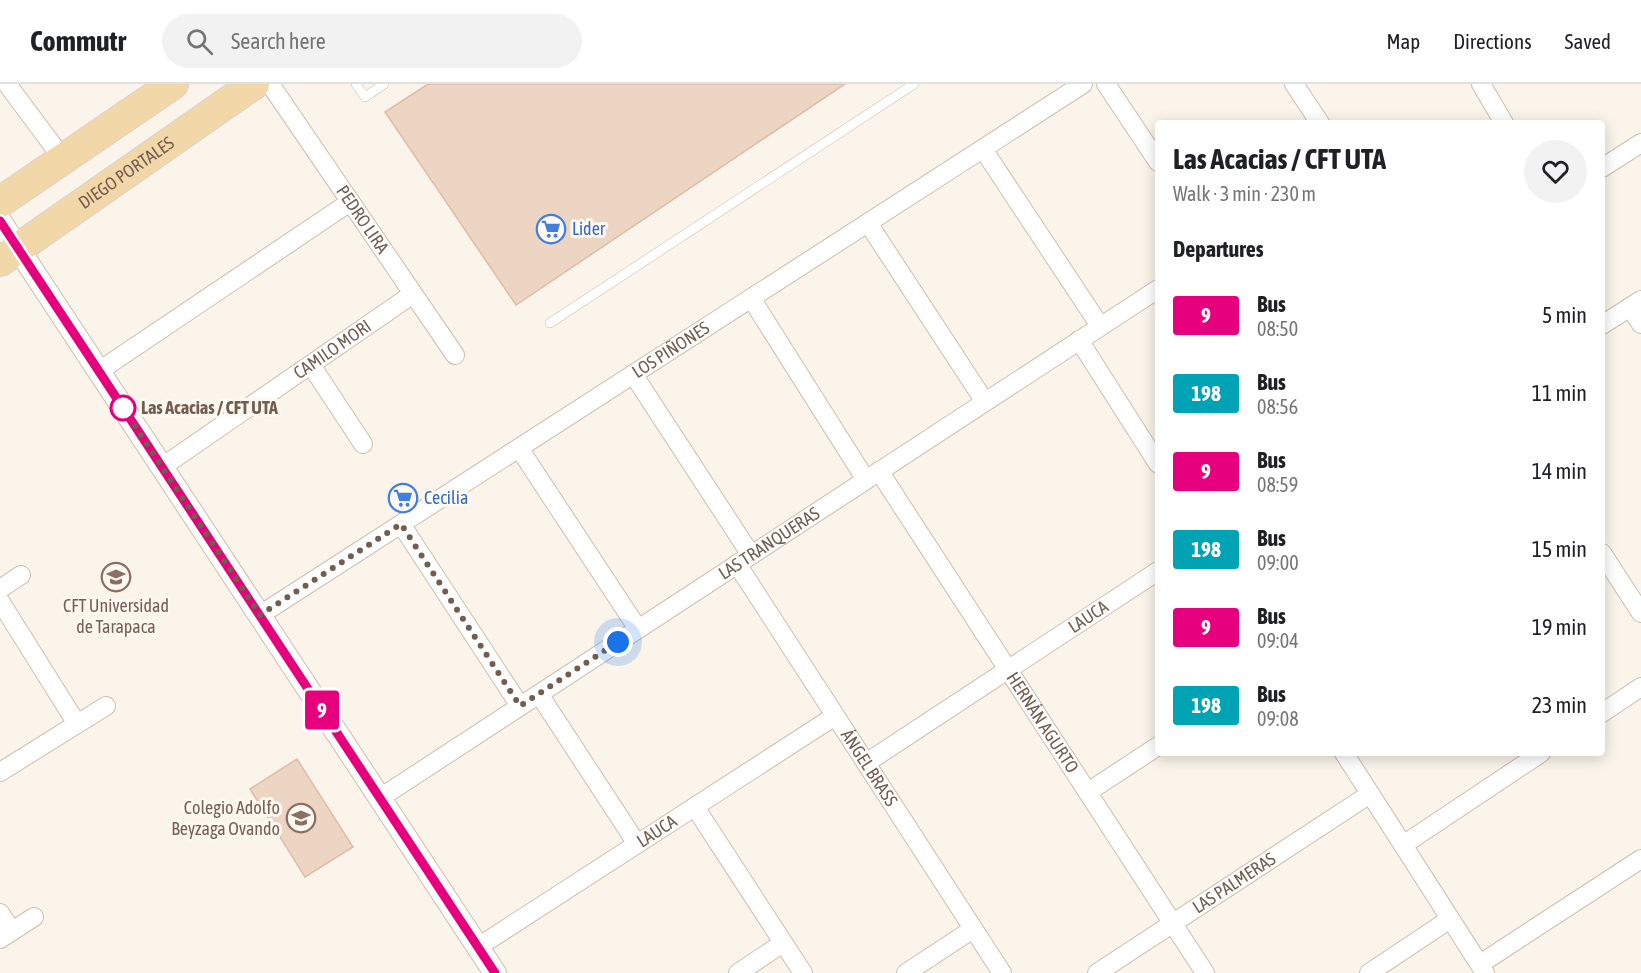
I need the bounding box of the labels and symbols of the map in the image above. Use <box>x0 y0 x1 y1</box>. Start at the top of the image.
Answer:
street label: DIEGO PORTALES <box>74 132 178 213</box>
street label: PEDRO LIRA <box>332 181 394 257</box>
supermarket icon: Lider <box>535 213 567 245</box>
place label: Lider <box>572 218 606 239</box>
street label: CAMILO MORI <box>289 315 375 383</box>
street label: LOS PIÑONES <box>628 317 713 382</box>
marker: Las Acacias / CFT UTA <box>110 395 136 421</box>
place label: Las Acacias / CFT UTA <box>141 397 278 418</box>
supermarket icon: Cecilia <box>387 482 419 514</box>
place label: Cecilia <box>424 487 468 508</box>
street label: LAS TRANQUERAS <box>714 502 824 584</box>
school or university icon: CFT Universidad de Tarapaca <box>100 561 132 593</box>
place label: CFT Universidad de Tarapaca <box>63 595 169 637</box>
street label: LAUCA <box>1064 596 1112 637</box>
your location <box>603 627 633 657</box>
street label: HERNÁN AGURTO <box>1002 668 1083 777</box>
line badge: 9 <box>302 690 342 730</box>
street label: ÁNGEL BRASS <box>837 725 902 811</box>
place label: Colegio Adolfo Beyzaga Ovando <box>171 797 280 839</box>
school or university icon: Colegio Adolfo Beyzaga Ovando <box>285 802 317 834</box>
street label: LAUCA <box>633 810 681 851</box>
street label: LAS PALMERAS <box>1188 848 1280 917</box>

